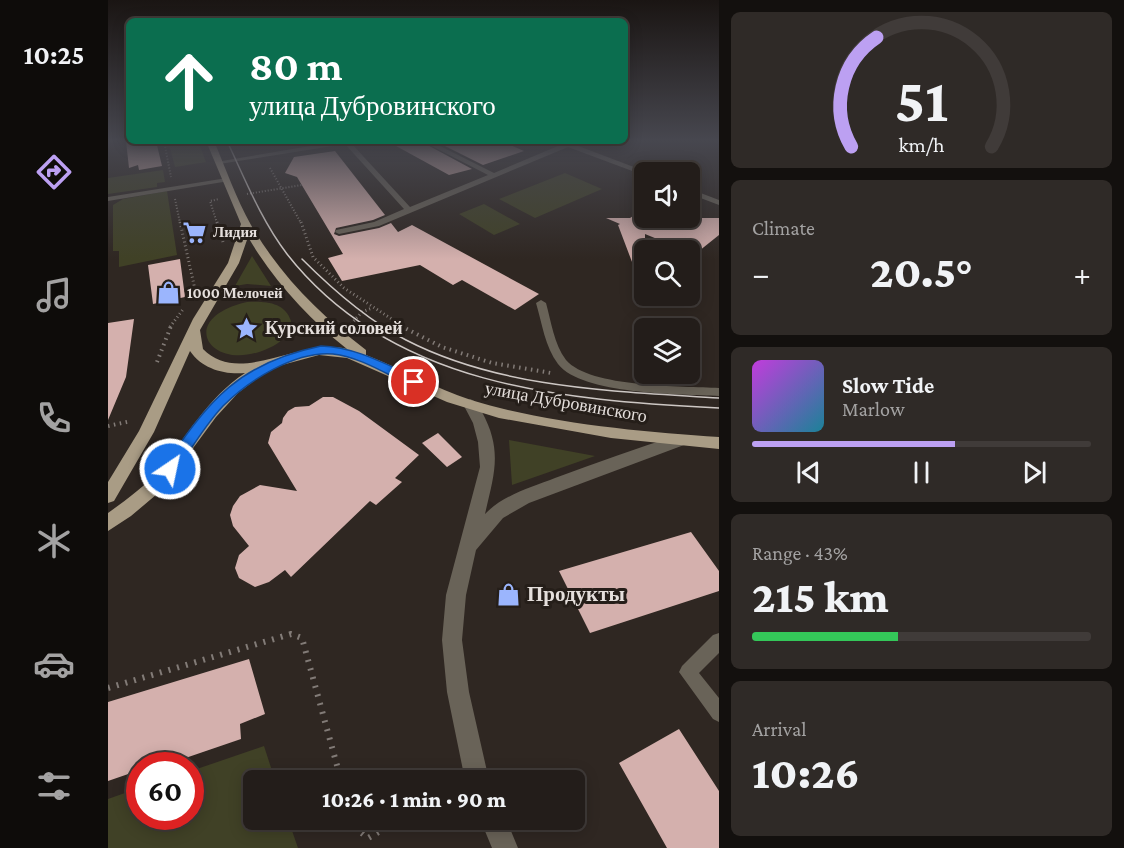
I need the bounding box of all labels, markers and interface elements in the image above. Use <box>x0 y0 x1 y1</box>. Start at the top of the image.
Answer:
text: 10:25 <box>23 40 85 70</box>
icon: ahead <box>150 42 228 120</box>
text: 80 m <box>249 42 343 89</box>
text: 51 <box>895 65 948 134</box>
text: улица Дубровинского <box>249 91 496 121</box>
text: km/h <box>898 133 945 157</box>
icon: directions <box>33 151 75 193</box>
map controls <box>634 162 700 384</box>
button: sound <box>634 162 700 228</box>
text: Climate <box>752 217 815 239</box>
supermarket icon: Лидия <box>182 219 208 245</box>
place label: Лидия <box>213 224 257 240</box>
button: search <box>634 240 700 306</box>
text: 20.5° <box>870 247 973 297</box>
text: − <box>752 255 769 292</box>
text: + <box>1074 255 1091 292</box>
icon: music <box>33 274 75 316</box>
shop icon: 1000 Мелочей <box>156 280 182 306</box>
place label: 1000 Мелочей <box>187 285 283 301</box>
place icon: Курский соловей <box>234 315 260 341</box>
place label: Курский соловей <box>265 318 403 338</box>
button: layers <box>634 318 700 384</box>
pin <box>388 356 439 407</box>
icon: arrive <box>397 365 430 398</box>
text: Slow Tide <box>842 373 934 398</box>
street label: улица Дубровинского <box>483 378 649 426</box>
icon: phone <box>33 397 75 439</box>
text: Marlow <box>842 398 905 420</box>
position arrow <box>138 437 202 501</box>
icon: previous <box>792 456 825 489</box>
icon: pause <box>905 456 938 489</box>
icon: next <box>1018 456 1051 489</box>
icon: climate <box>33 520 75 562</box>
text: Range · 43% <box>752 542 848 564</box>
text: 215 km <box>752 572 889 622</box>
shop icon: Продукты <box>496 581 522 607</box>
place label: Продукты <box>527 582 625 606</box>
icon: car <box>33 643 75 685</box>
text: Arrival <box>752 718 806 740</box>
text: 10:26 <box>752 748 860 798</box>
speed limit sign: 60 <box>126 752 204 830</box>
icon: filters <box>33 765 75 807</box>
text: 10:26 · 1 min · 90 m <box>322 787 506 812</box>

